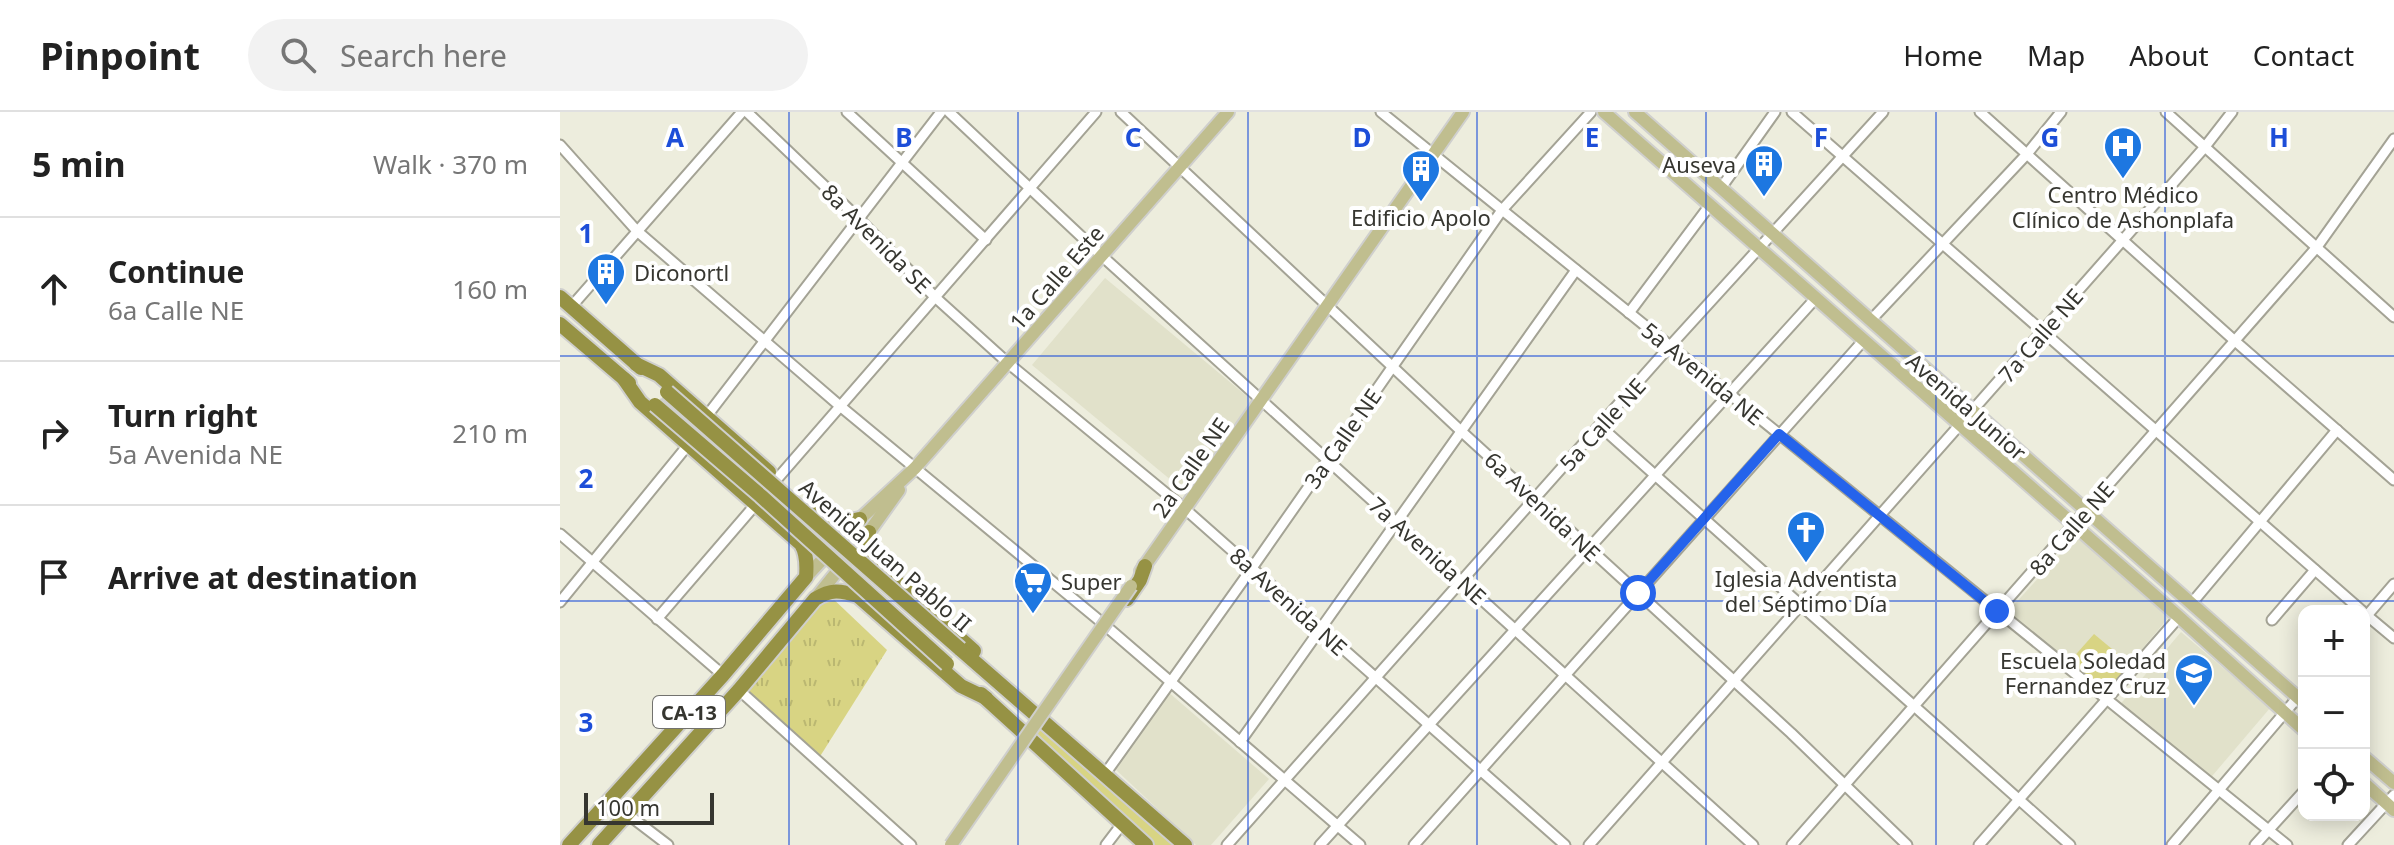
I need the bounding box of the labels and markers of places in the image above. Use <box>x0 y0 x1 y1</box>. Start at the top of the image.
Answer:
hospital icon: Centro Médico Clínico de Ashonplafa <box>2102 125 2144 180</box>
building icon: Auseva <box>1743 143 1785 198</box>
building icon: Edificio Apolo <box>1400 148 1442 203</box>
place label: Auseva <box>1662 149 1736 179</box>
place label: Centro Médico Clínico de Ashonplafa <box>2012 179 2234 234</box>
place label: Edificio Apolo <box>1351 202 1491 232</box>
building icon: Diconortl <box>585 251 627 306</box>
place label: Diconortl <box>634 257 729 287</box>
church icon: Iglesia Adventista del Séptimo Día <box>1785 509 1827 564</box>
supermarket icon: Super <box>1012 560 1054 615</box>
place label: Iglesia Adventista del Séptimo Día <box>1715 563 1897 618</box>
place label: Super <box>1061 566 1122 596</box>
place label: Escuela Soledad Fernandez Cruz <box>2000 645 2166 700</box>
school or university icon: Escuela Soledad Fernandez Cruz <box>2173 652 2215 707</box>

